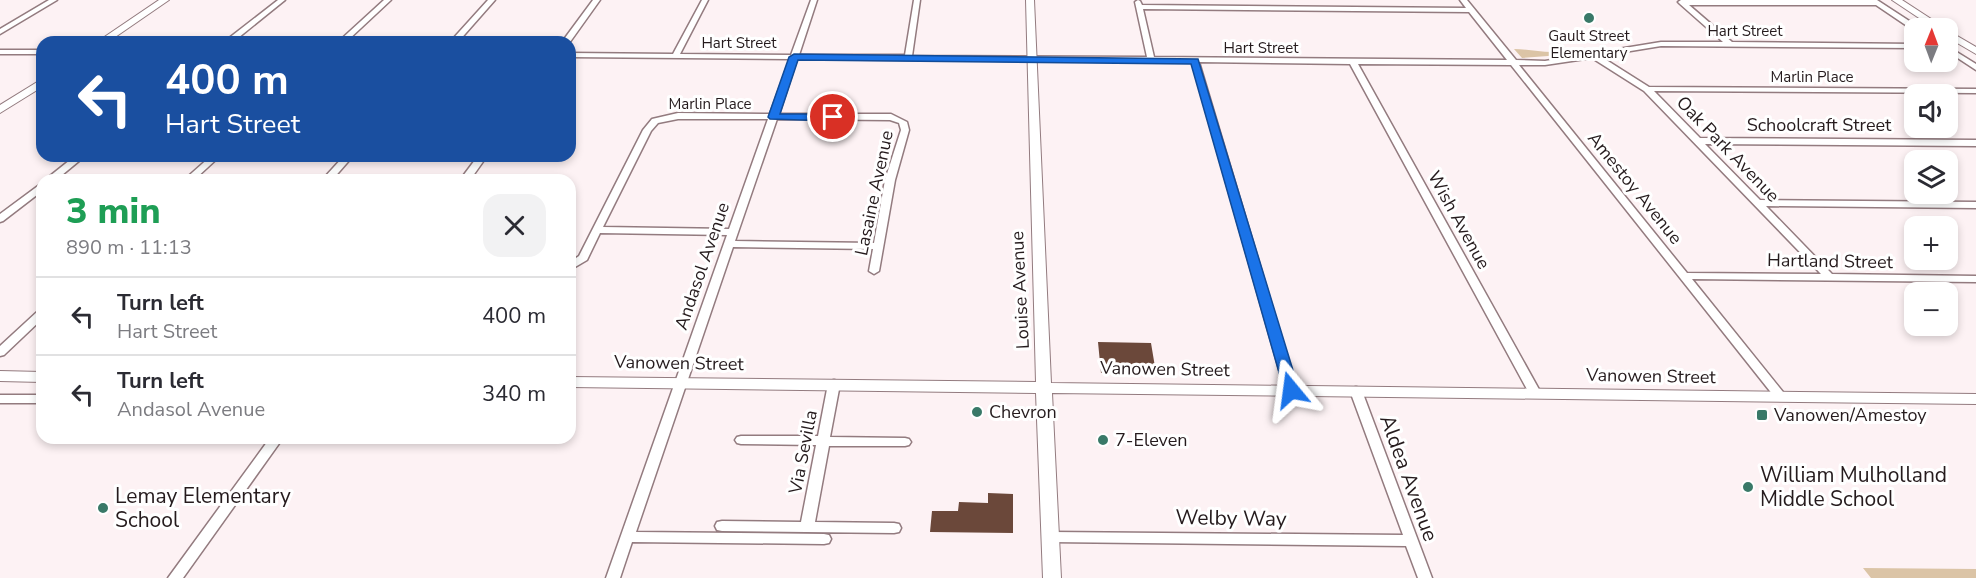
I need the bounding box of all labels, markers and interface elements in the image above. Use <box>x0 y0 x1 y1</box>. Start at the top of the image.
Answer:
marker: Gault Street Elementary <box>1582 11 1596 25</box>
north arrow <box>1904 18 1958 72</box>
map controls <box>1904 18 1958 336</box>
street label: Hart Street <box>1707 21 1783 41</box>
place label: Gault Street Elementary <box>1548 26 1631 63</box>
street label: Hart Street <box>701 33 777 53</box>
street label: Hart Street <box>1223 38 1299 58</box>
text: 400 m <box>165 52 289 109</box>
icon: left <box>66 60 144 138</box>
street label: Marlin Place <box>1770 67 1854 87</box>
button: sound <box>1904 84 1958 138</box>
pin <box>807 91 858 142</box>
street label: Oak Park Avenue <box>1671 91 1785 207</box>
street label: Marlin Place <box>668 94 752 114</box>
icon: arrive <box>816 100 849 133</box>
text: Hart Street <box>165 106 300 143</box>
street label: Schoolcraft Street <box>1747 113 1892 137</box>
street label: Amestoy Avenue <box>1582 127 1688 249</box>
street label: Lasaine Avenue <box>849 128 899 258</box>
button: layers <box>1904 150 1958 204</box>
street label: Wish Avenue <box>1422 167 1496 273</box>
text: 3 min <box>66 187 161 236</box>
button: close <box>483 194 546 257</box>
street label: Andasol Avenue <box>669 199 735 333</box>
button: + <box>1904 216 1958 270</box>
street label: Louise Avenue <box>1005 230 1035 350</box>
text: 890 m · 11:13 <box>66 234 192 261</box>
street label: Hartland Street <box>1767 248 1894 274</box>
button: − <box>1904 282 1958 336</box>
text: Turn left <box>117 288 204 318</box>
icon: left <box>66 300 99 333</box>
text: 400 m <box>482 301 546 331</box>
text: Hart Street <box>117 318 217 345</box>
street label: Vanowen Street <box>613 350 745 376</box>
street label: Vanowen Street <box>1099 356 1231 382</box>
position arrow <box>1259 358 1323 422</box>
street label: Vanowen Street <box>1585 363 1717 389</box>
text: Turn left <box>117 366 204 396</box>
icon: left <box>66 378 99 411</box>
text: 340 m <box>482 379 546 409</box>
text: Andasol Avenue <box>117 396 265 423</box>
place label: Chevron <box>989 400 1057 424</box>
place label: Vanowen/Amestoy <box>1773 403 1927 427</box>
marker: Chevron <box>970 405 984 419</box>
street label: Via Sevilla <box>783 408 823 497</box>
marker: Vanowen/Amestoy <box>1755 408 1769 422</box>
street label: Aldea Avenue <box>1373 411 1445 545</box>
place label: 7-Eleven <box>1115 428 1188 452</box>
marker: 7-Eleven <box>1096 433 1110 447</box>
place label: William Mulholland Middle School <box>1760 461 1947 513</box>
marker: William Mulholland Middle School <box>1741 480 1755 494</box>
place label: Lemay Elementary School <box>115 482 291 534</box>
marker: Lemay Elementary School <box>96 501 110 515</box>
street label: Welby Way <box>1175 503 1287 533</box>

